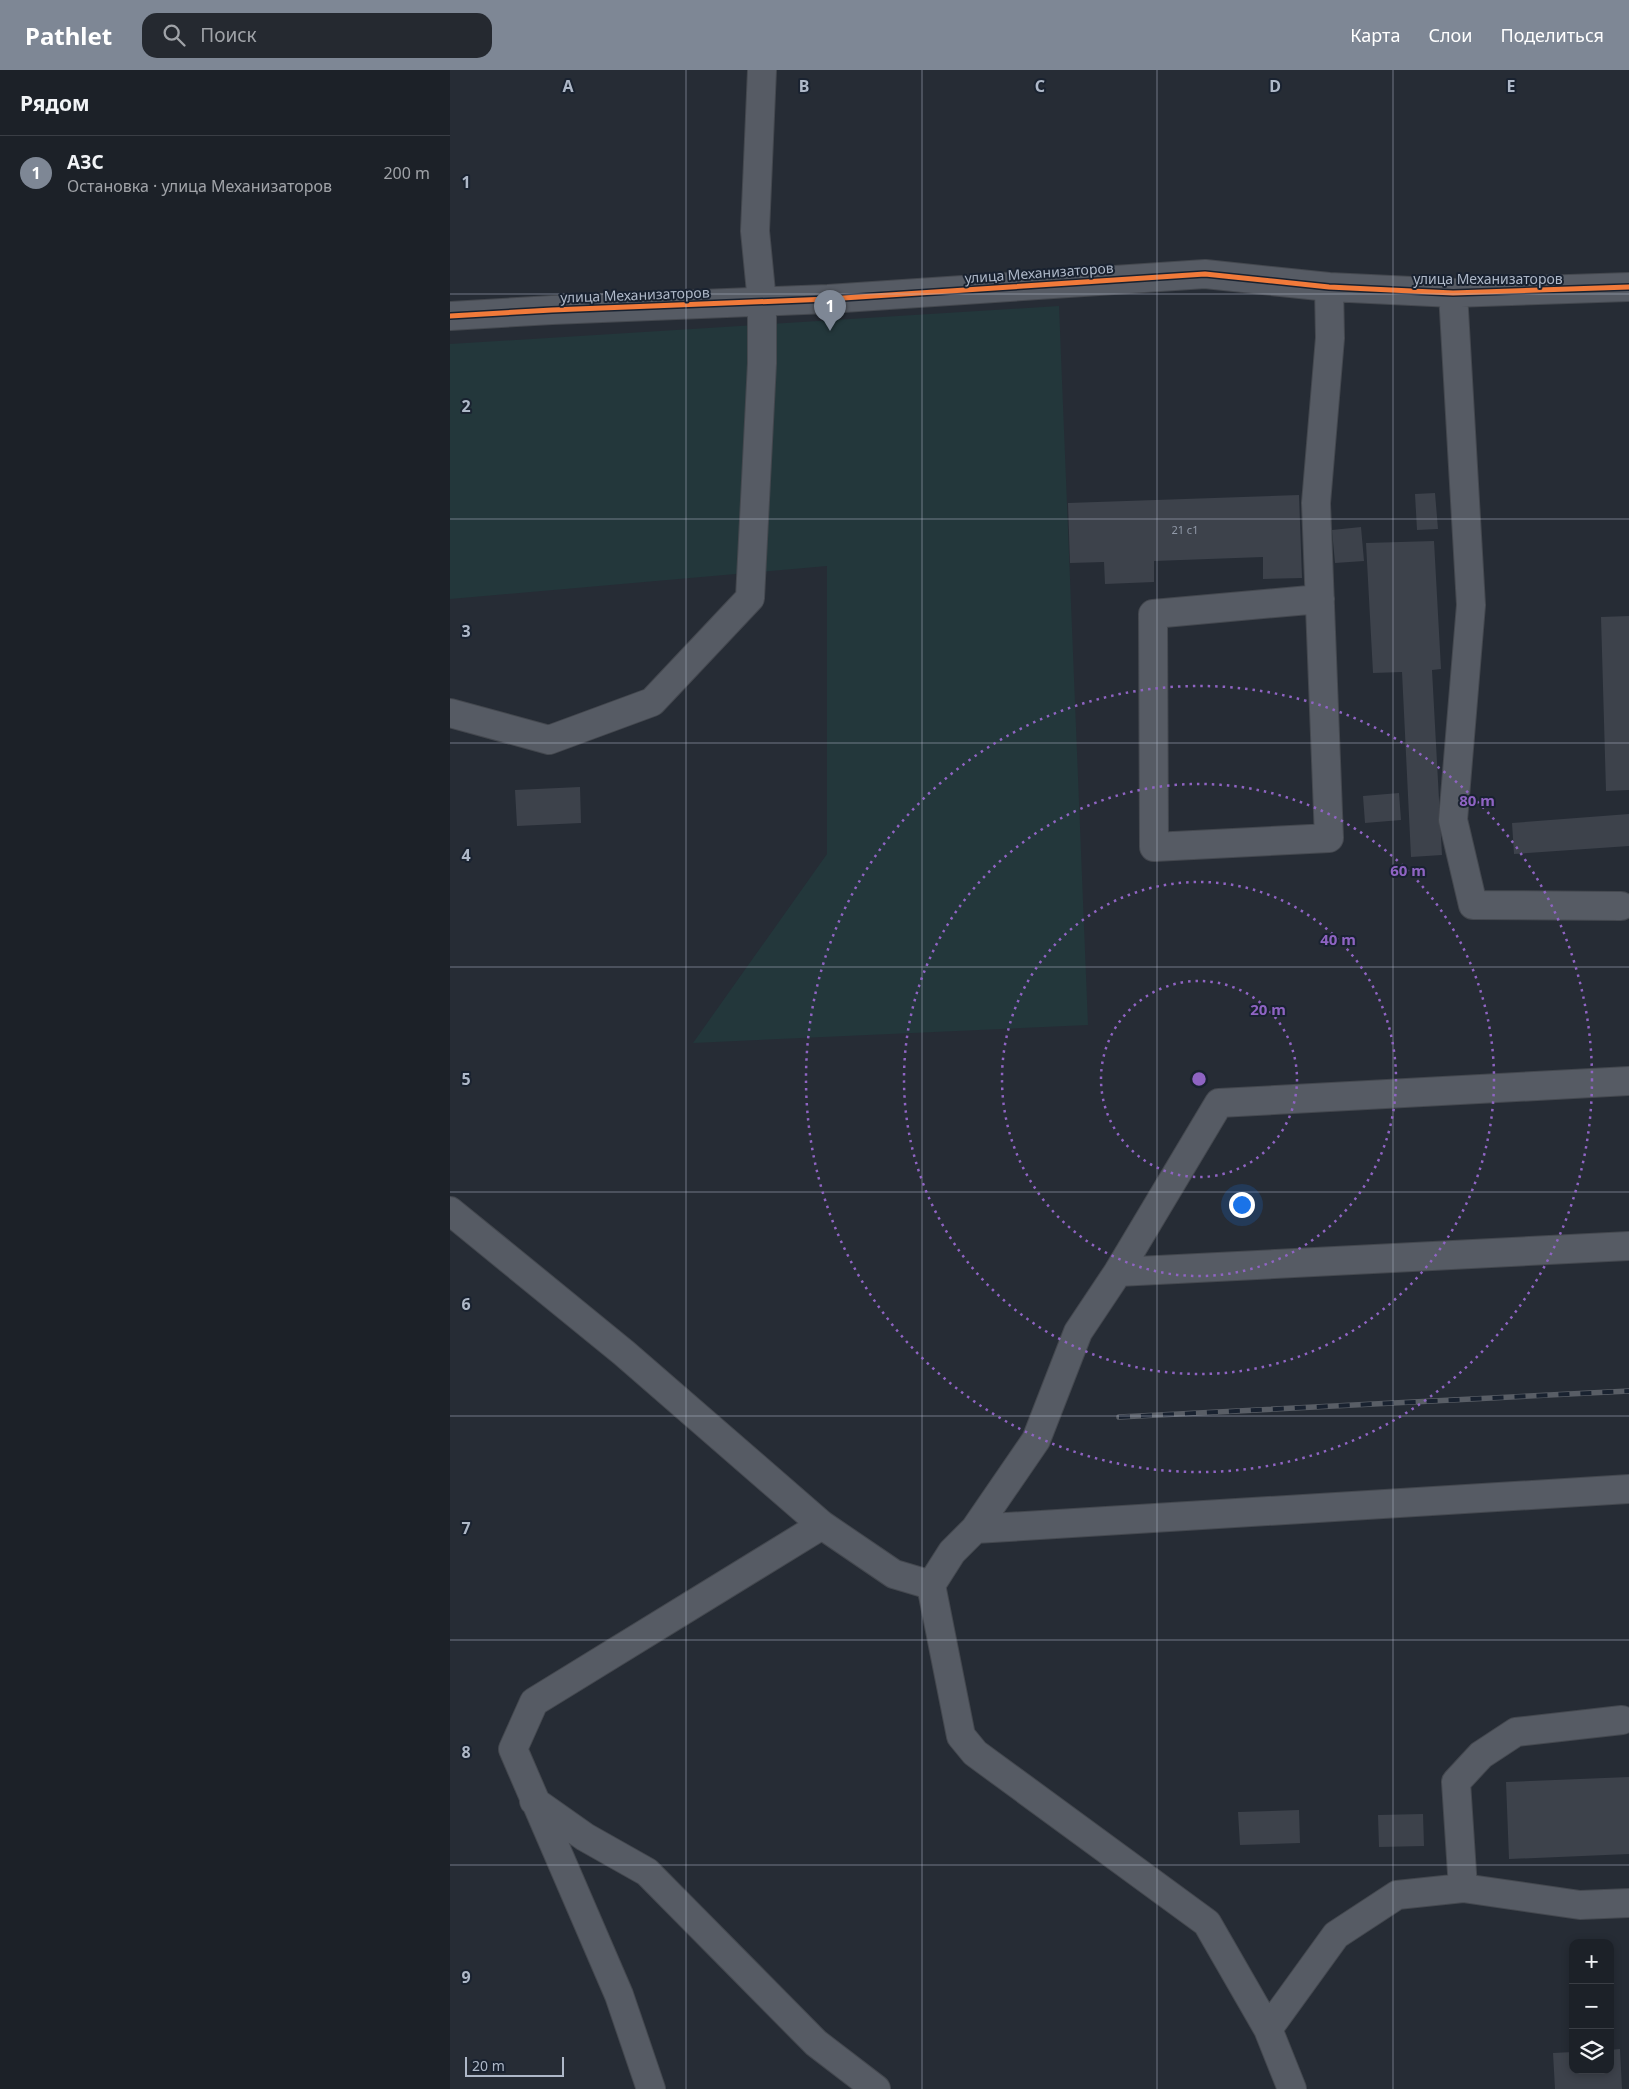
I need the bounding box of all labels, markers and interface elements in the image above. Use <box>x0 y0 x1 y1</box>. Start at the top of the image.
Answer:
search box <box>142 13 492 58</box>
text: Pathlet <box>25 19 112 52</box>
icon: search <box>160 21 188 49</box>
text: Поиск <box>200 22 257 48</box>
text: Карта <box>1350 23 1400 47</box>
text: Слои <box>1428 23 1472 47</box>
text: Поделиться <box>1500 23 1604 47</box>
text: A <box>562 75 574 97</box>
text: B <box>799 75 809 97</box>
text: C <box>1035 75 1045 97</box>
text: D <box>1269 75 1281 97</box>
text: E <box>1507 75 1516 97</box>
text: Рядом <box>20 89 90 117</box>
text: АЗС <box>67 149 104 175</box>
text: 1 <box>31 162 41 184</box>
text: 200 m <box>383 162 430 184</box>
text: 1 <box>461 171 471 193</box>
text: Остановка · улица Механизаторов <box>67 175 332 197</box>
street label: улица Механизаторов <box>964 258 1114 287</box>
street label: улица Механизаторов <box>1413 269 1563 288</box>
street label: улица Механизаторов <box>560 282 710 307</box>
pin: 1 <box>814 290 846 331</box>
text: 2 <box>461 395 471 417</box>
house number: 21 с1 <box>1171 522 1199 537</box>
text: 3 <box>461 620 471 642</box>
text: 80 m <box>1459 790 1495 810</box>
text: 4 <box>461 844 471 866</box>
text: 60 m <box>1390 860 1426 880</box>
text: 40 m <box>1320 929 1356 949</box>
text: 20 m <box>1250 999 1286 1019</box>
text: 5 <box>461 1068 471 1090</box>
centre of rings <box>1190 1070 1208 1088</box>
your location <box>1229 1192 1255 1218</box>
text: 6 <box>461 1293 471 1315</box>
text: 7 <box>461 1517 471 1539</box>
text: 8 <box>461 1741 471 1763</box>
map controls <box>1569 1939 1614 2074</box>
button: + <box>1569 1939 1614 1984</box>
text: 9 <box>461 1966 471 1988</box>
button: − <box>1569 1984 1614 2029</box>
button: layers <box>1569 2029 1614 2074</box>
scale bar <box>465 2054 564 2077</box>
text: 20 m <box>472 2056 505 2075</box>

